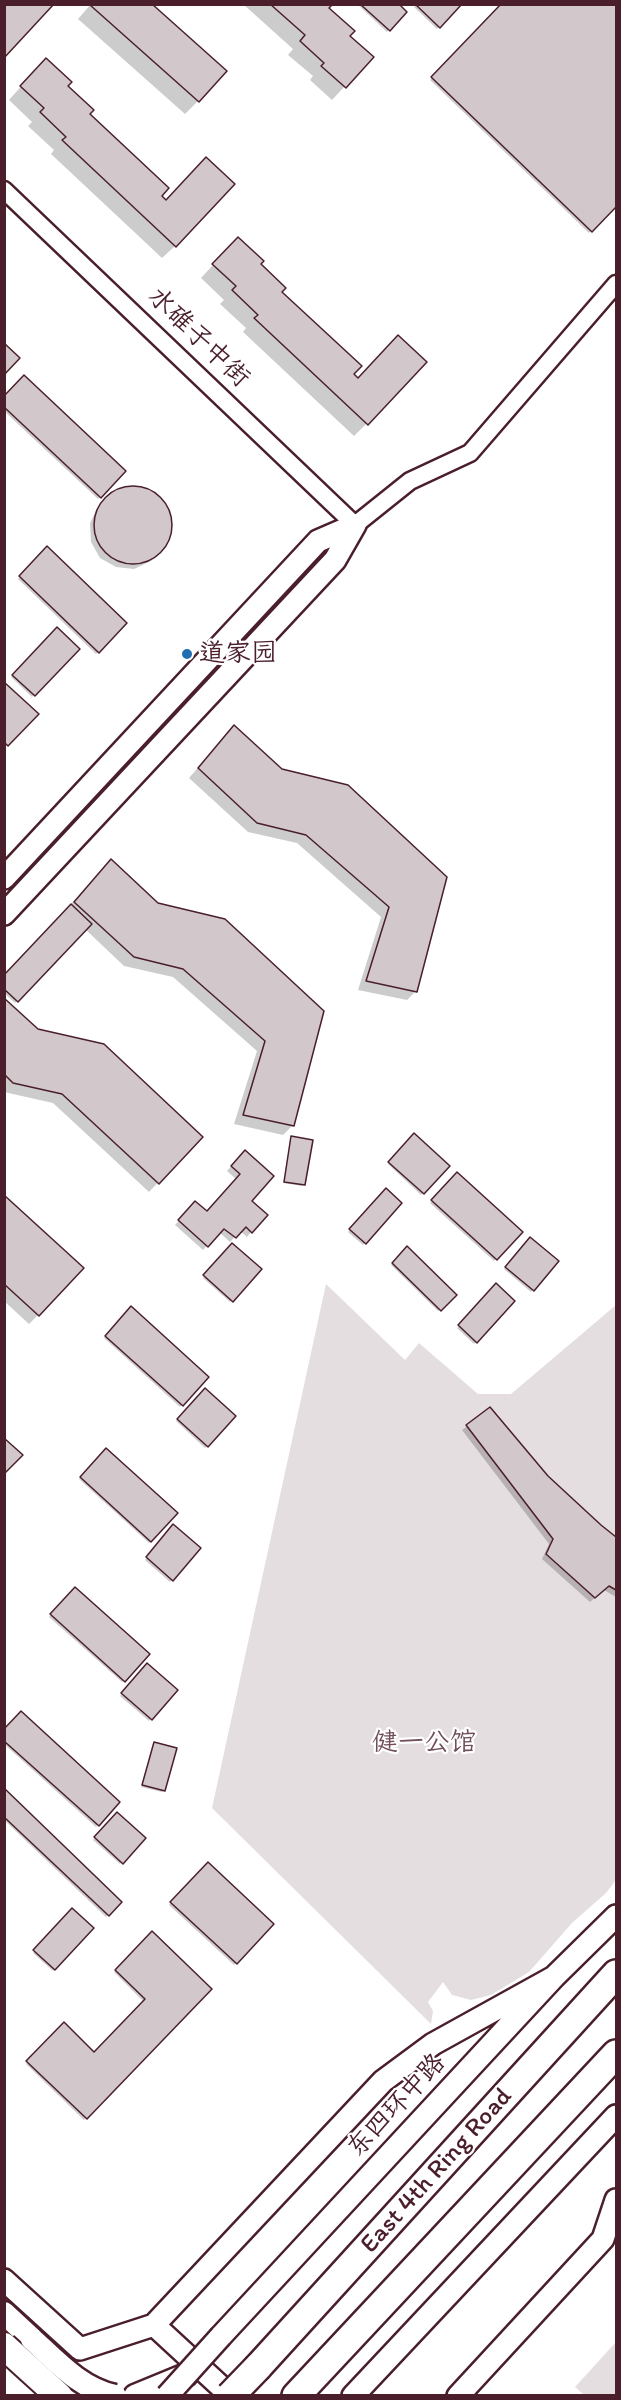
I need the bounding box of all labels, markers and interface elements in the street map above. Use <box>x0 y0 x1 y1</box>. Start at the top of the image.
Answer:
street label: 水碓子中街 <box>140 282 256 394</box>
place label: 道家园 <box>199 638 277 670</box>
marker: 道家园 <box>180 647 194 661</box>
park label: 健一公馆 <box>372 1727 476 1759</box>
street label: 东四环中路 <box>341 2048 453 2164</box>
street label: East 4th Ring Road <box>355 2082 519 2260</box>

